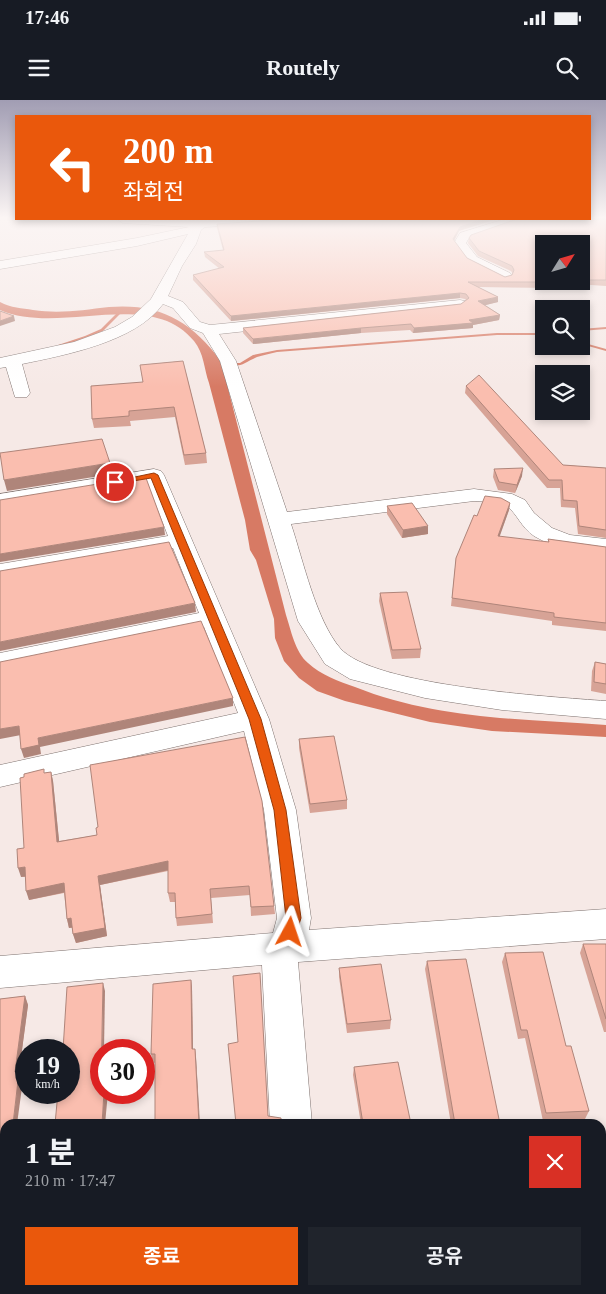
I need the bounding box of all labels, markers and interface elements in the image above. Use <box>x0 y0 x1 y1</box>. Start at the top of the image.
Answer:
text: 17:46 <box>25 7 69 28</box>
icon: menu <box>25 54 53 82</box>
icon: search <box>553 54 581 82</box>
text: Routely <box>266 55 340 80</box>
text: 200 m <box>123 132 213 171</box>
icon: left <box>40 135 105 200</box>
text: 좌회전 <box>123 179 184 204</box>
north arrow <box>535 235 590 290</box>
map controls <box>535 235 590 420</box>
button: search <box>535 300 590 355</box>
button: layers <box>535 365 590 420</box>
pin <box>94 461 136 503</box>
icon: arrive <box>101 468 129 496</box>
position arrow <box>263 905 315 957</box>
speed limit sign: 30 <box>90 1039 155 1104</box>
text: 19 <box>35 1052 60 1079</box>
text: km/h <box>35 1077 60 1091</box>
text: 1 분 <box>25 1136 75 1169</box>
button: close <box>529 1136 581 1188</box>
text: 210 m · 17:47 <box>25 1172 115 1189</box>
button: 종료 <box>25 1227 298 1285</box>
button: 공유 <box>308 1227 581 1285</box>

